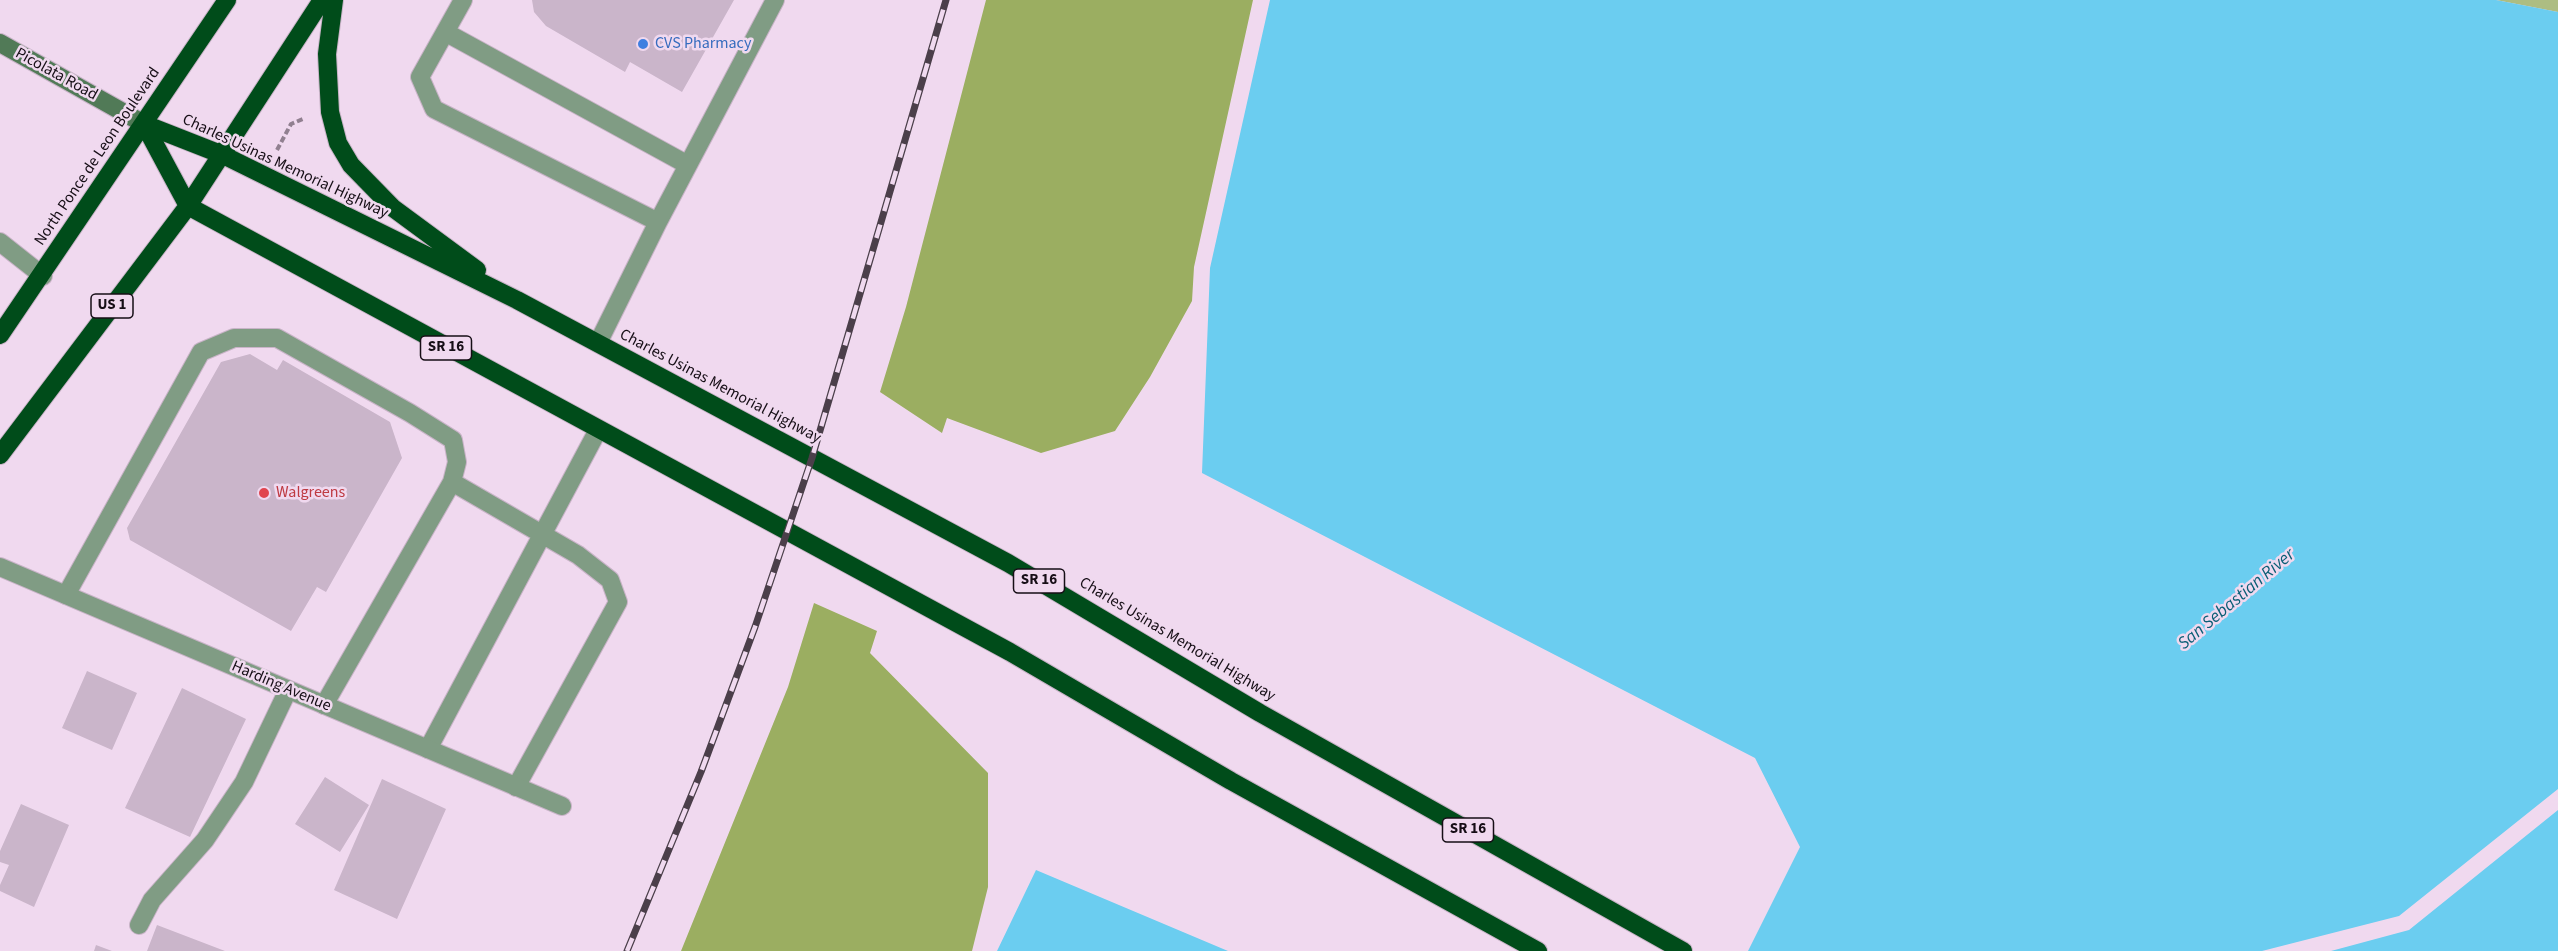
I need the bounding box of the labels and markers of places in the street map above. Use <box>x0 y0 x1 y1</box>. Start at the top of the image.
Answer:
place label: CVS Pharmacy <box>655 34 751 54</box>
marker: CVS Pharmacy <box>636 37 650 51</box>
place label: Walgreens <box>276 483 345 503</box>
marker: Walgreens <box>257 486 271 500</box>

